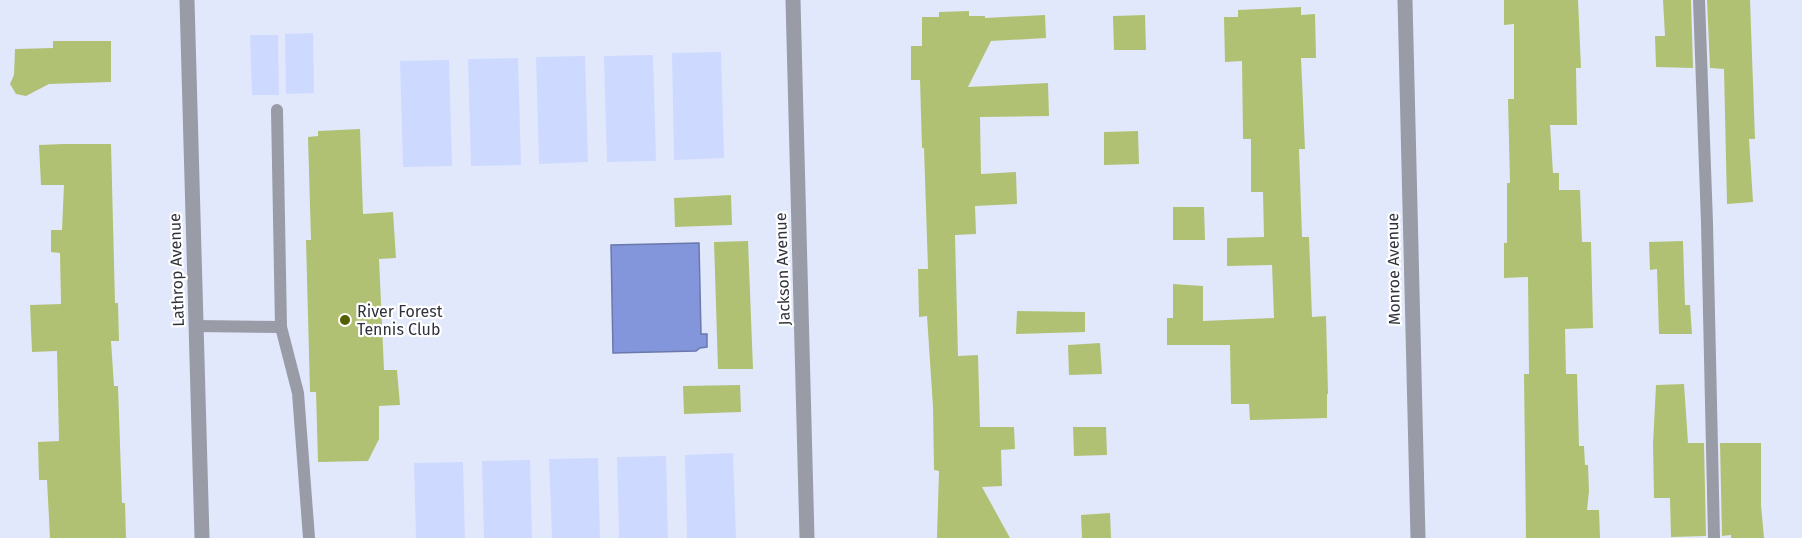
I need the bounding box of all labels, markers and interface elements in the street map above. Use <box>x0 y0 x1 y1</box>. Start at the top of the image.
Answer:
street label: Jackson Avenue <box>771 212 794 326</box>
street label: Lathrop Avenue <box>165 213 188 327</box>
street label: Monroe Avenue <box>1383 213 1404 325</box>
place label: River Forest Tennis Club <box>357 302 443 339</box>
marker: River Forest Tennis Club <box>338 313 352 327</box>

